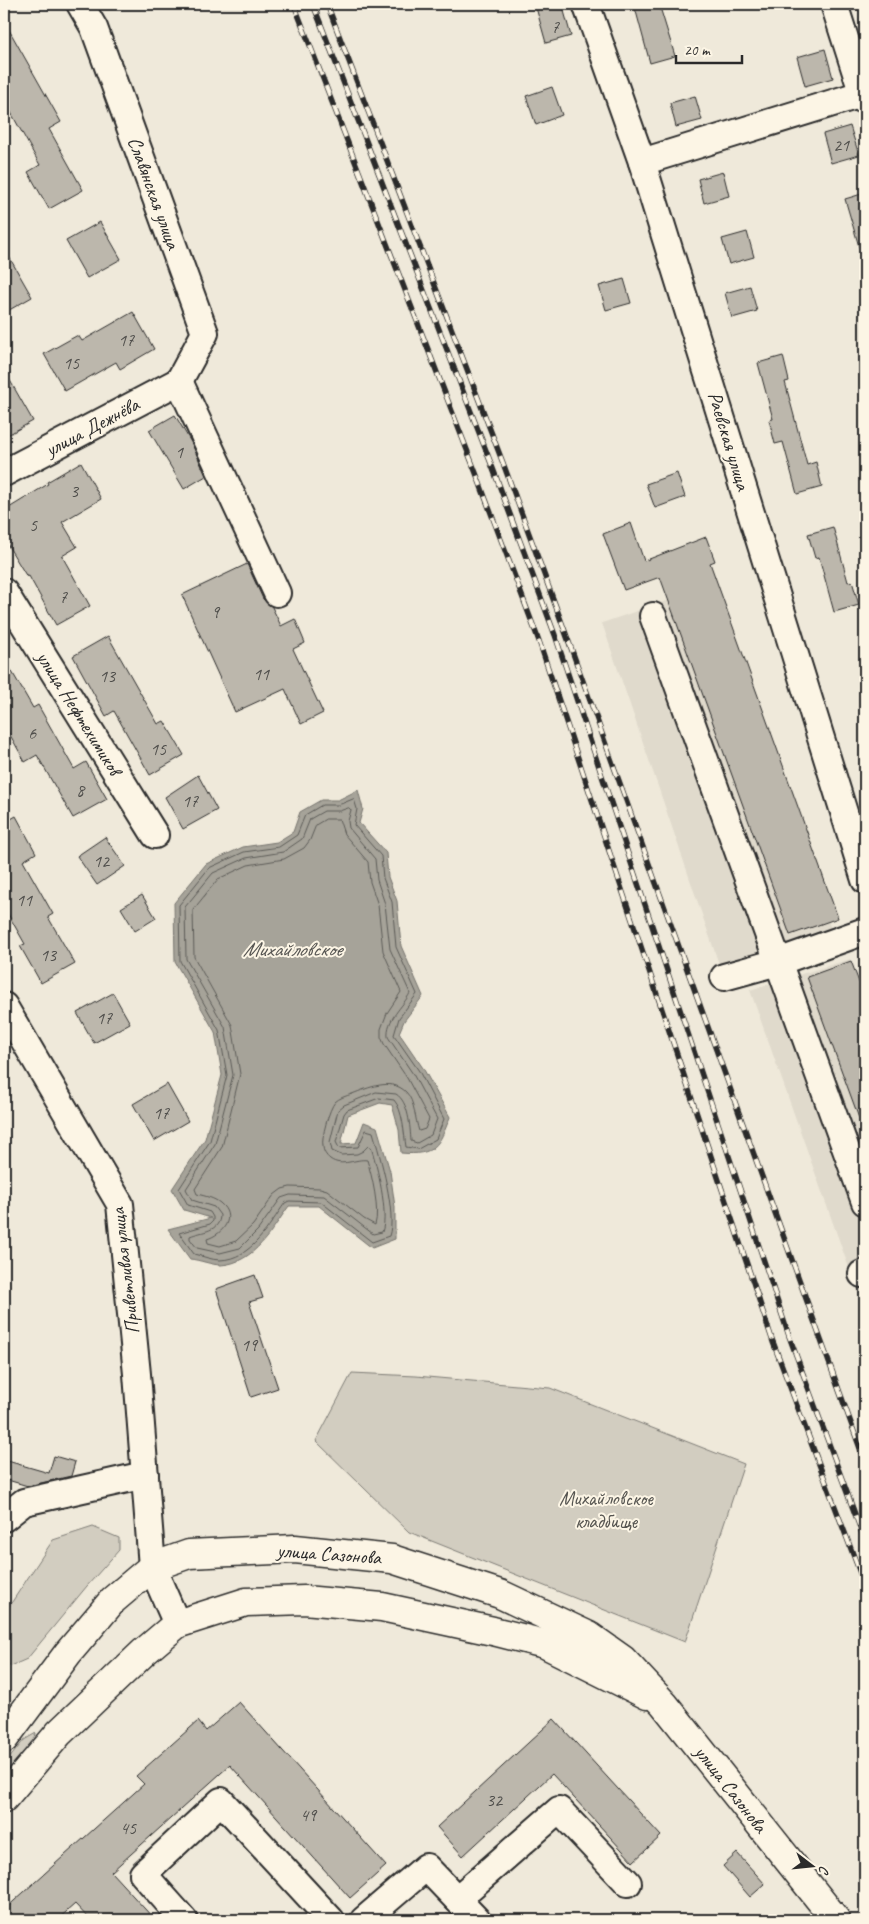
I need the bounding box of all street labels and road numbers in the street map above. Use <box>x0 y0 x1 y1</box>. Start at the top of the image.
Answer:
street label: Славянская улица <box>122 133 186 254</box>
street label: Раевская улица <box>702 389 756 494</box>
street label: улица Дежнёва <box>40 391 144 463</box>
street label: улица Нефтехимиков <box>30 646 129 782</box>
street label: Приветливая улица <box>105 1204 145 1336</box>
street label: улица Сазонова <box>275 1538 383 1570</box>
street label: улица Сазонова <box>688 1739 774 1839</box>

